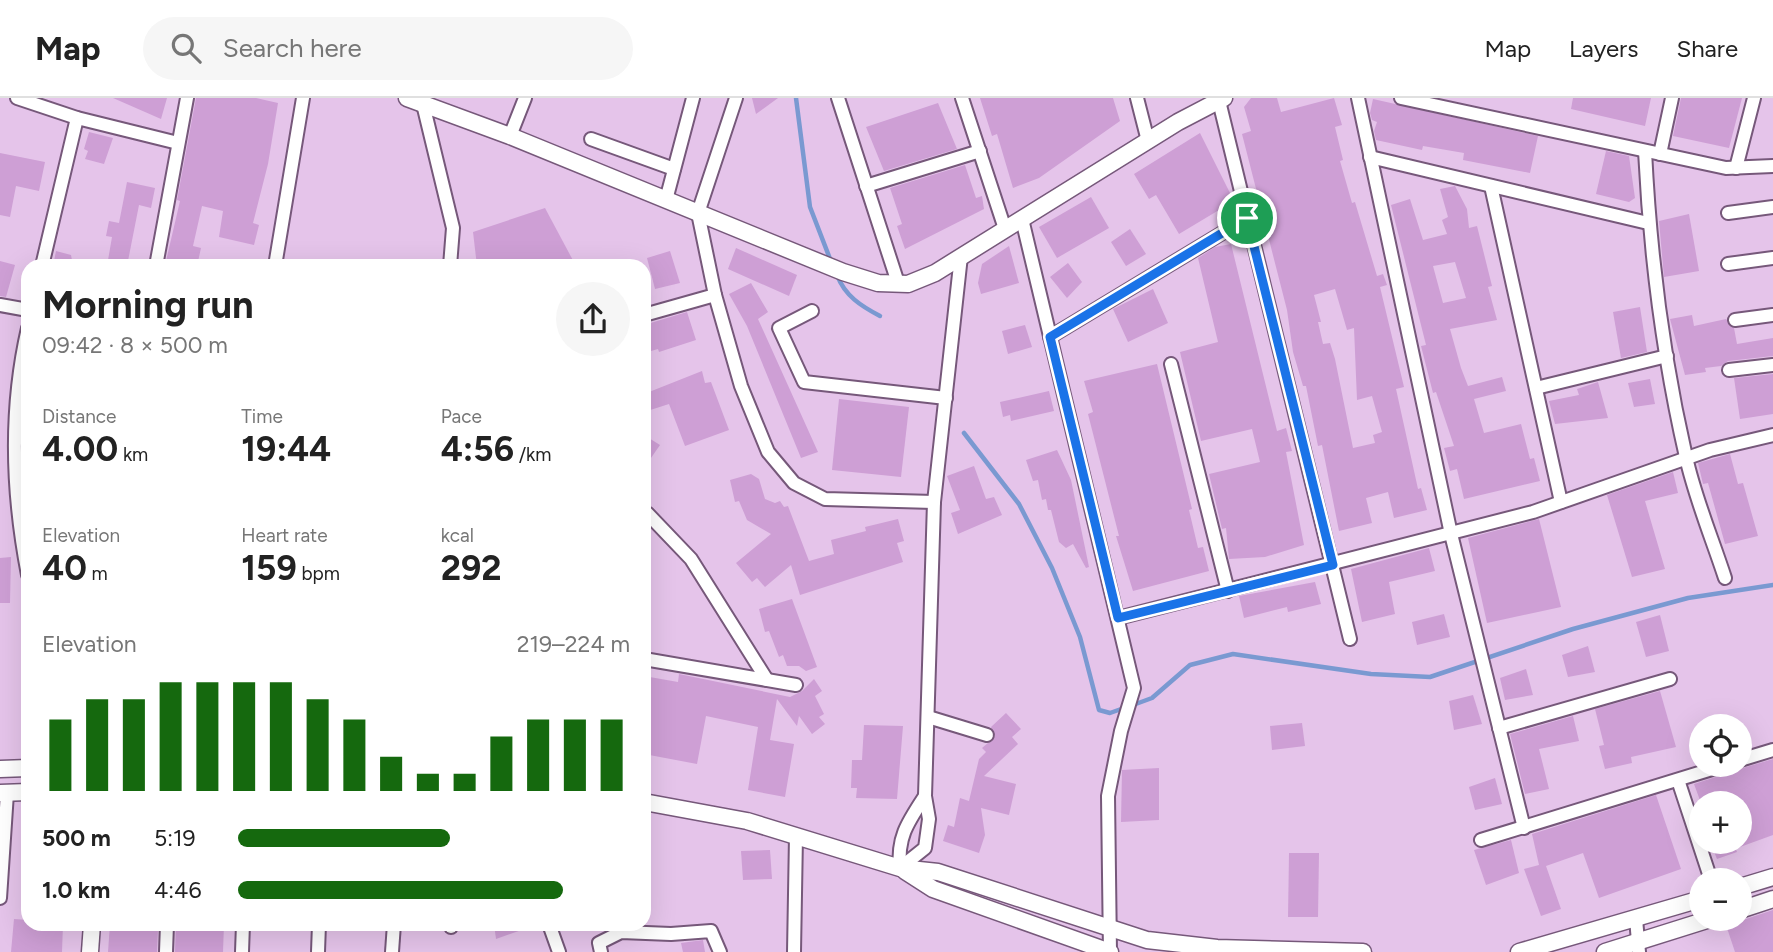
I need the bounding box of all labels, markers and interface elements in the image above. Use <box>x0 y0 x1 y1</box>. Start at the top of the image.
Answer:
search box <box>143 17 633 80</box>
text: Map <box>35 29 101 68</box>
icon: search <box>167 29 205 67</box>
text: Search here <box>223 32 362 64</box>
text: Map <box>1484 34 1531 63</box>
text: Layers <box>1569 34 1638 63</box>
text: Share <box>1676 34 1738 63</box>
pin <box>1217 188 1277 248</box>
icon: arrive <box>1228 199 1266 237</box>
text: Morning run <box>42 282 254 328</box>
button: share <box>556 282 630 356</box>
text: 09:42 · 8 × 500 m <box>42 331 228 359</box>
text: Distance <box>42 405 116 428</box>
text: Time <box>241 405 283 428</box>
text: Pace <box>441 405 482 428</box>
text: 4.00 <box>42 428 118 470</box>
text: 19:44 <box>241 428 331 470</box>
text: 4:56 <box>441 428 514 470</box>
text: km <box>118 443 148 466</box>
text: /km <box>514 443 551 466</box>
text: Elevation <box>42 524 120 547</box>
text: Heart rate <box>241 524 328 547</box>
text: kcal <box>441 524 474 547</box>
text: 40 <box>42 547 87 589</box>
text: 159 <box>241 547 297 589</box>
text: 292 <box>441 547 502 589</box>
text: m <box>87 562 108 585</box>
text: bpm <box>297 562 340 585</box>
text: Elevation <box>42 630 137 658</box>
text: 219–224 m <box>517 630 630 658</box>
map controls <box>1689 714 1752 931</box>
button: locate <box>1689 714 1752 777</box>
button: + <box>1689 791 1752 854</box>
text: 500 m <box>42 824 111 852</box>
text: 5:19 <box>154 824 196 852</box>
button: − <box>1689 868 1752 931</box>
text: 1.0 km <box>42 876 110 904</box>
text: 4:46 <box>154 876 201 904</box>

